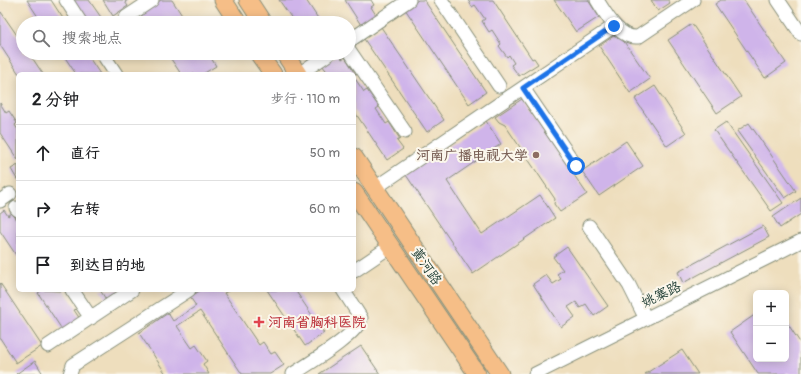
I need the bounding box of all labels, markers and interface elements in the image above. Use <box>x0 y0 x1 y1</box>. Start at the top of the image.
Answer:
search box <box>16 16 356 60</box>
route end <box>605 17 623 35</box>
icon: search <box>30 27 52 49</box>
text: 搜索地点 <box>62 29 122 48</box>
text: 2 分钟 <box>32 89 79 110</box>
text: 步行 · 110 m <box>271 91 340 107</box>
icon: ahead <box>32 142 54 164</box>
text: 直行 <box>70 144 100 163</box>
text: 50 m <box>310 145 340 161</box>
place label: 河南广播电视大学 <box>416 147 528 164</box>
marker: 河南广播电视大学 <box>531 150 541 160</box>
route start <box>567 157 585 175</box>
icon: right <box>32 198 54 220</box>
text: 右转 <box>70 200 100 219</box>
text: 60 m <box>309 201 340 217</box>
street label: 黄河路 <box>408 244 445 288</box>
icon: arrive <box>32 254 54 276</box>
text: 到达目的地 <box>70 256 145 275</box>
street label: 姚寨路 <box>639 278 684 311</box>
map controls <box>753 290 789 362</box>
button: + <box>753 290 789 326</box>
place label: 河南省胸科医院 <box>268 314 366 331</box>
marker: 河南省胸科医院 <box>253 316 265 328</box>
button: − <box>753 326 789 362</box>

